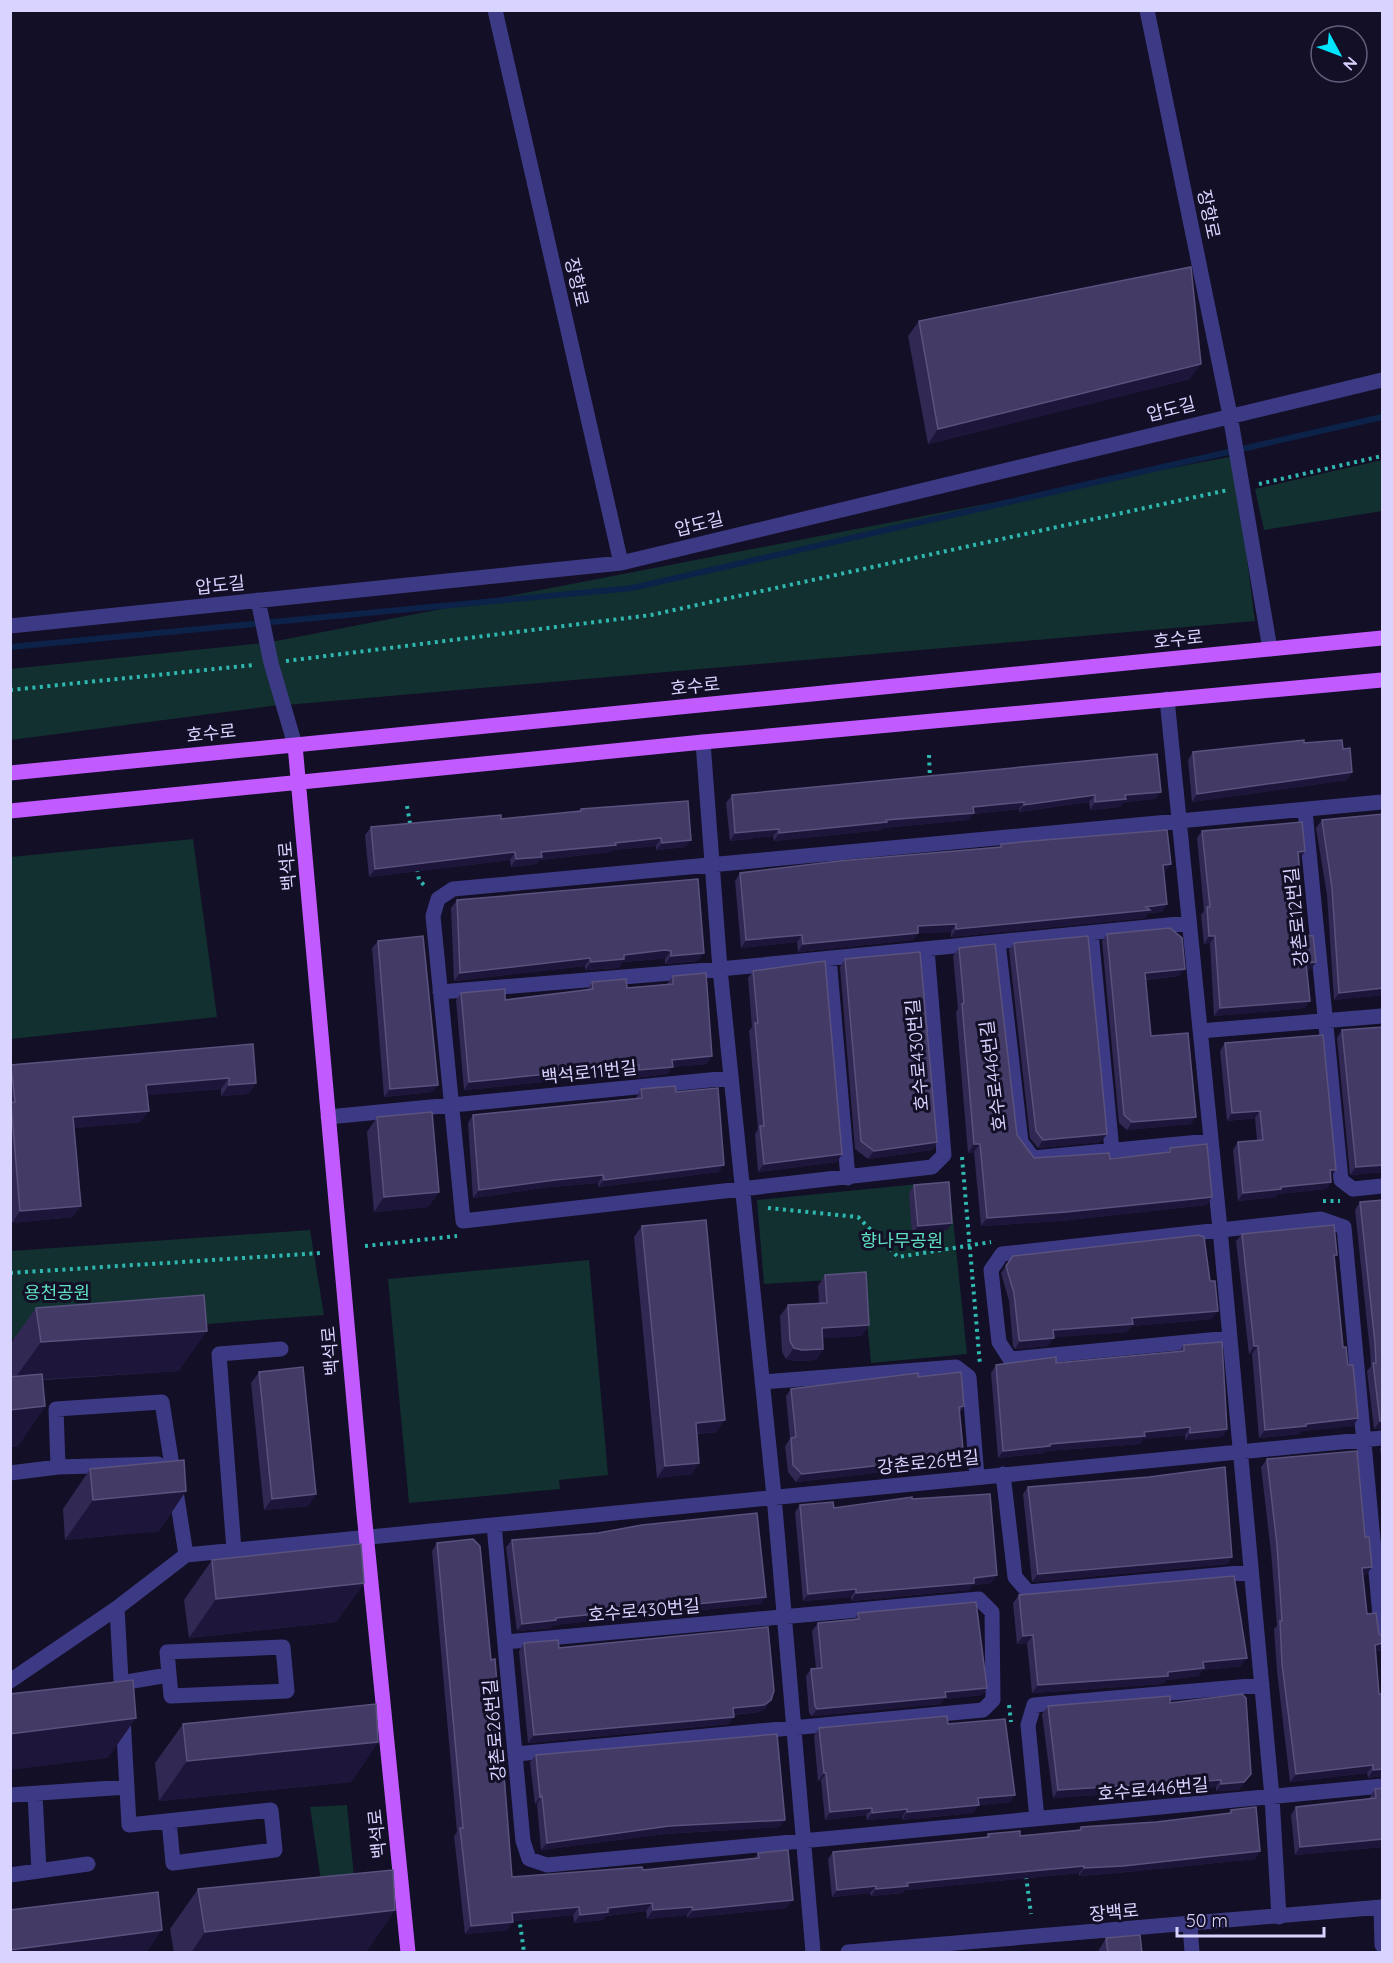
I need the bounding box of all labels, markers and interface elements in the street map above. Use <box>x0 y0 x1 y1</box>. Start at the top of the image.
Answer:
north arrow <box>1309 24 1369 84</box>
text: N <box>1339 53 1362 75</box>
street label: 장항로 <box>1193 187 1225 241</box>
street label: 장항로 <box>560 255 594 309</box>
street label: 압도길 <box>1144 392 1198 426</box>
street label: 압도길 <box>672 507 726 541</box>
street label: 압도길 <box>194 571 246 599</box>
street label: 호수로 <box>1152 625 1204 653</box>
street label: 호수로 <box>669 672 721 700</box>
street label: 호수로 <box>185 719 237 747</box>
street label: 백석로 <box>273 840 301 892</box>
street label: 강촌로12번길 <box>1279 866 1313 968</box>
street label: 호수로430번길 <box>901 998 933 1112</box>
street label: 호수로446번길 <box>975 1019 1011 1133</box>
street label: 백석로11번길 <box>540 1056 638 1088</box>
park label: 향나무공원 <box>861 1229 943 1252</box>
park label: 용천공원 <box>24 1281 90 1304</box>
street label: 백석로 <box>316 1325 344 1377</box>
street label: 강촌로26번길 <box>876 1445 980 1479</box>
street label: 호수로430번길 <box>587 1594 701 1626</box>
street label: 강촌로26번길 <box>478 1678 510 1782</box>
street label: 호수로446번길 <box>1096 1773 1210 1805</box>
street label: 백석로 <box>363 1808 391 1860</box>
street label: 장백로 <box>1088 1898 1140 1926</box>
scale bar <box>1177 1900 1324 1938</box>
text: 50 m <box>1186 1909 1228 1932</box>

